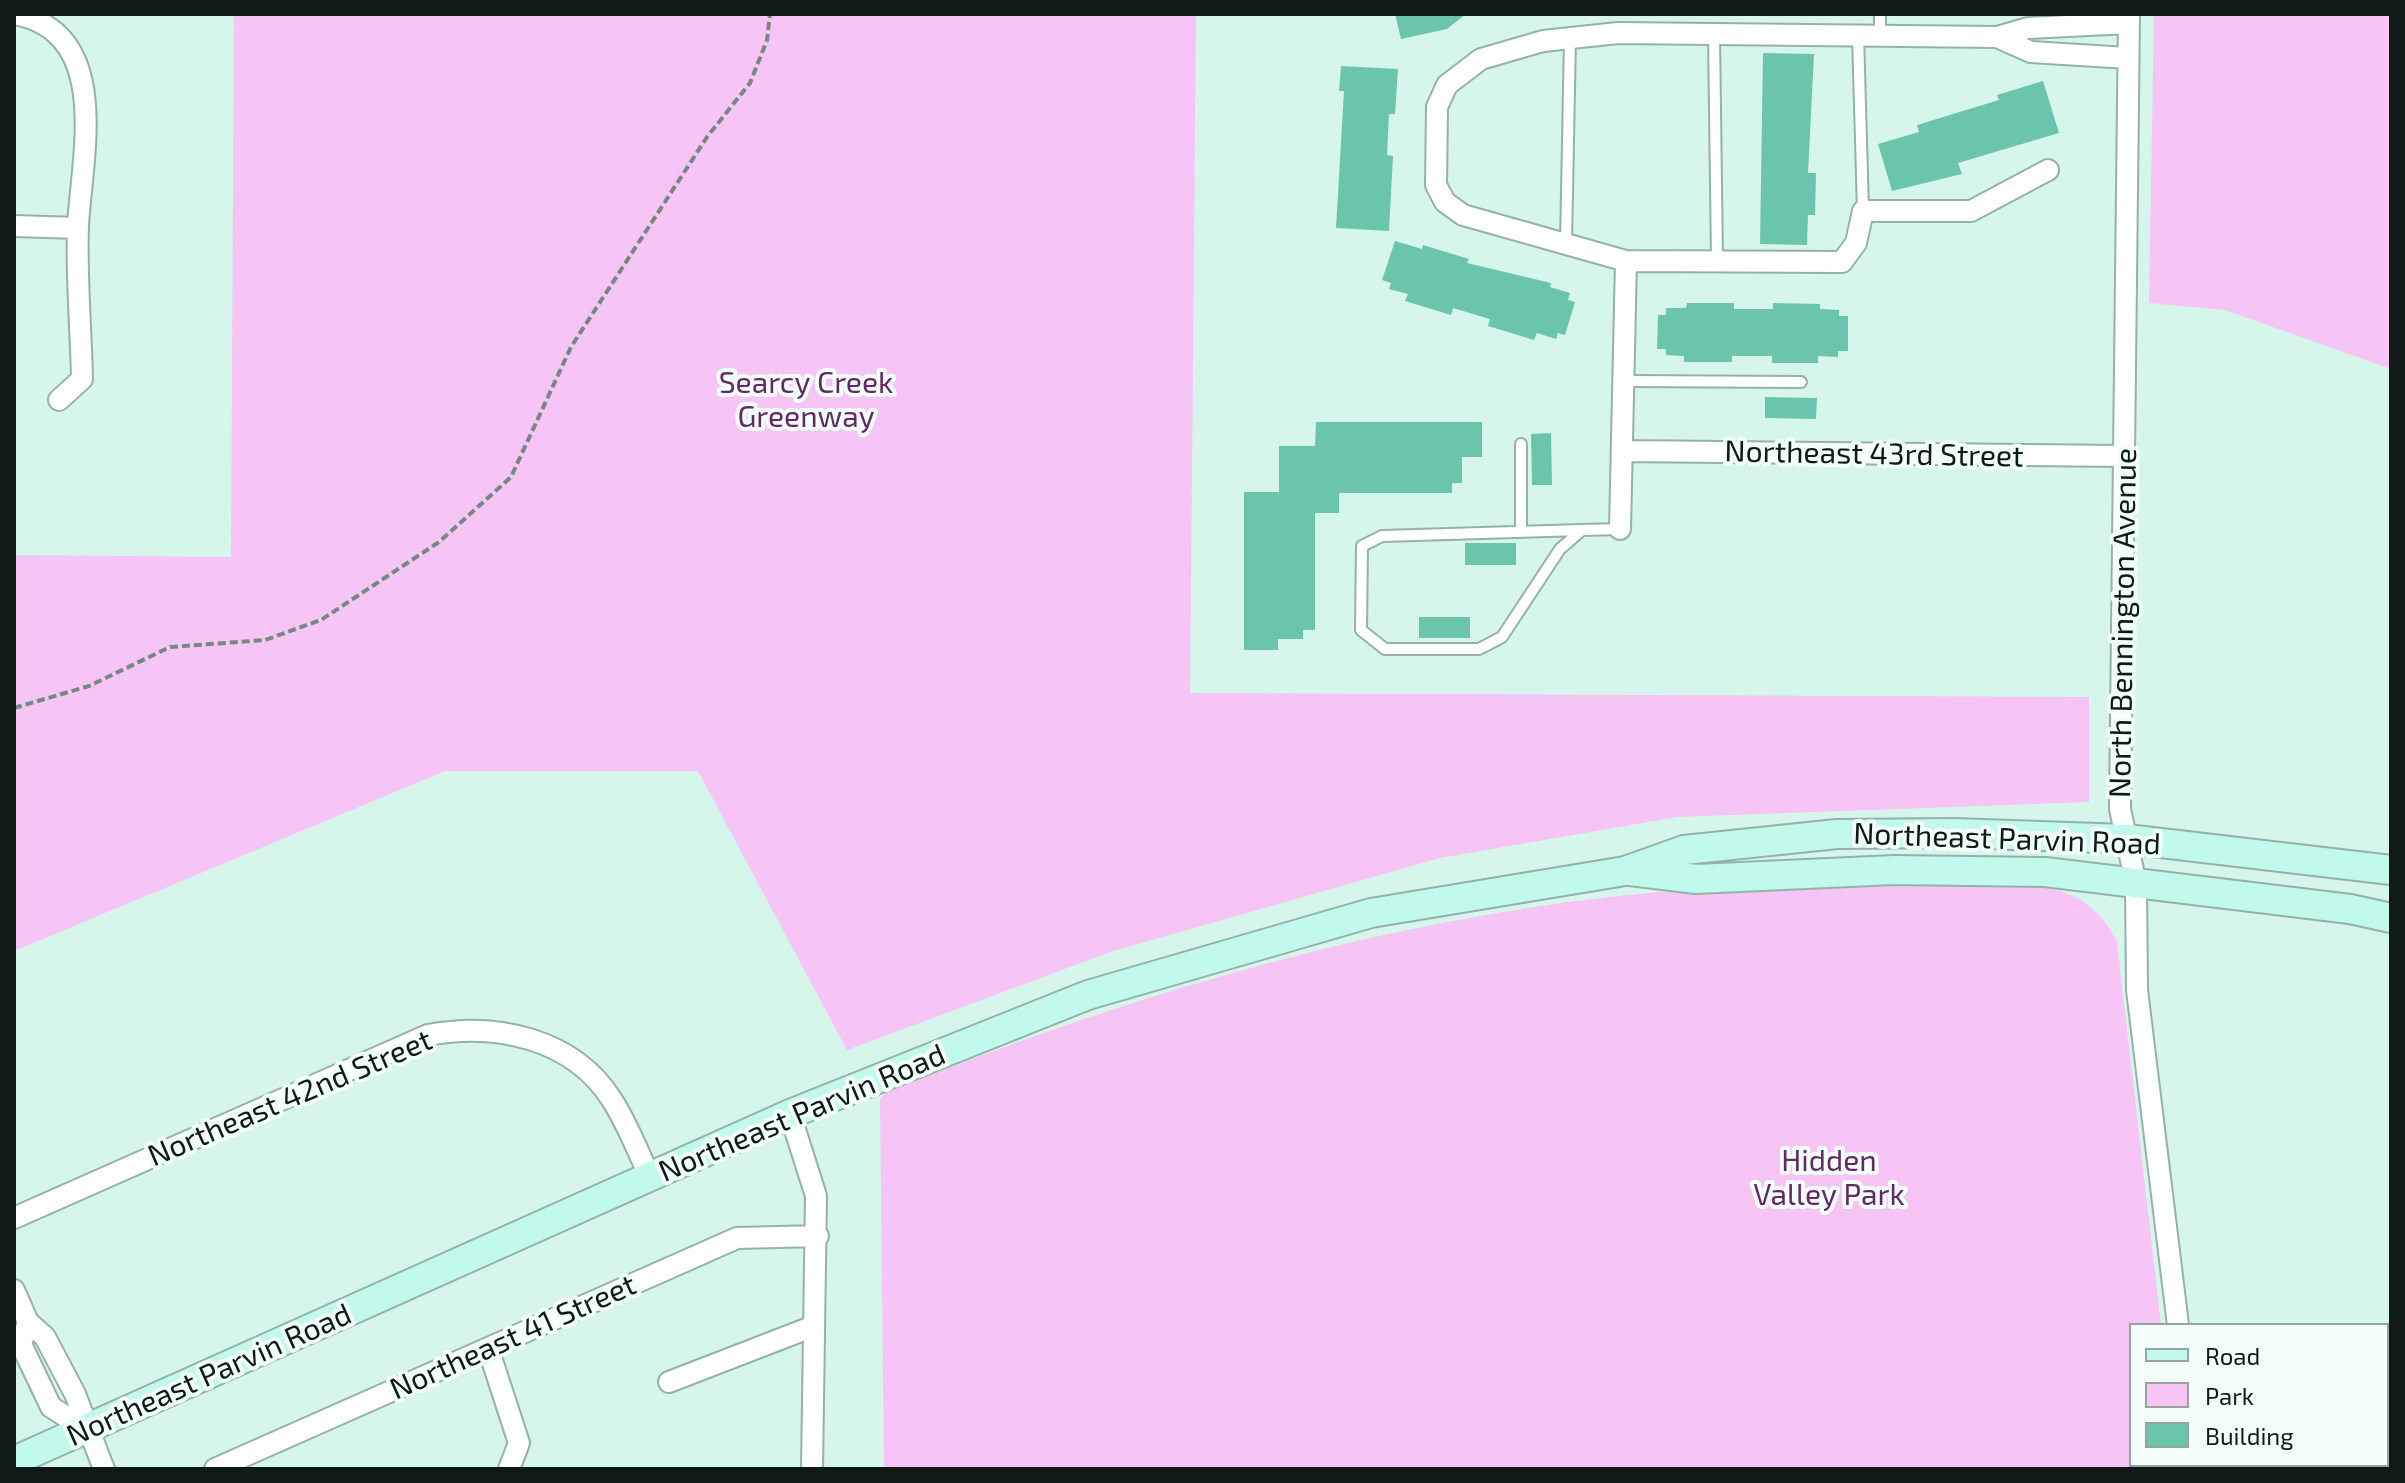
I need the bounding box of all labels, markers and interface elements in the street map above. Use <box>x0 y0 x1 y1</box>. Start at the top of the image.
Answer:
park label: Searcy Creek Greenway <box>719 365 893 436</box>
street label: Northeast 43rd Street <box>1724 433 2024 475</box>
street label: North Bennington Avenue <box>2102 448 2144 798</box>
street label: Northeast Parvin Road <box>1853 816 2161 862</box>
street label: Northeast 42nd Street <box>143 1022 437 1174</box>
street label: Northeast Parvin Road <box>653 1036 951 1190</box>
park label: Hidden Valley Park <box>1753 1143 1905 1214</box>
street label: Northeast 41 Street <box>384 1267 642 1407</box>
street label: Northeast Parvin Road <box>61 1296 357 1454</box>
legend <box>2129 1323 2389 1467</box>
text: Road <box>2205 1341 2260 1370</box>
text: Park <box>2205 1381 2254 1410</box>
text: Building <box>2205 1421 2294 1450</box>

